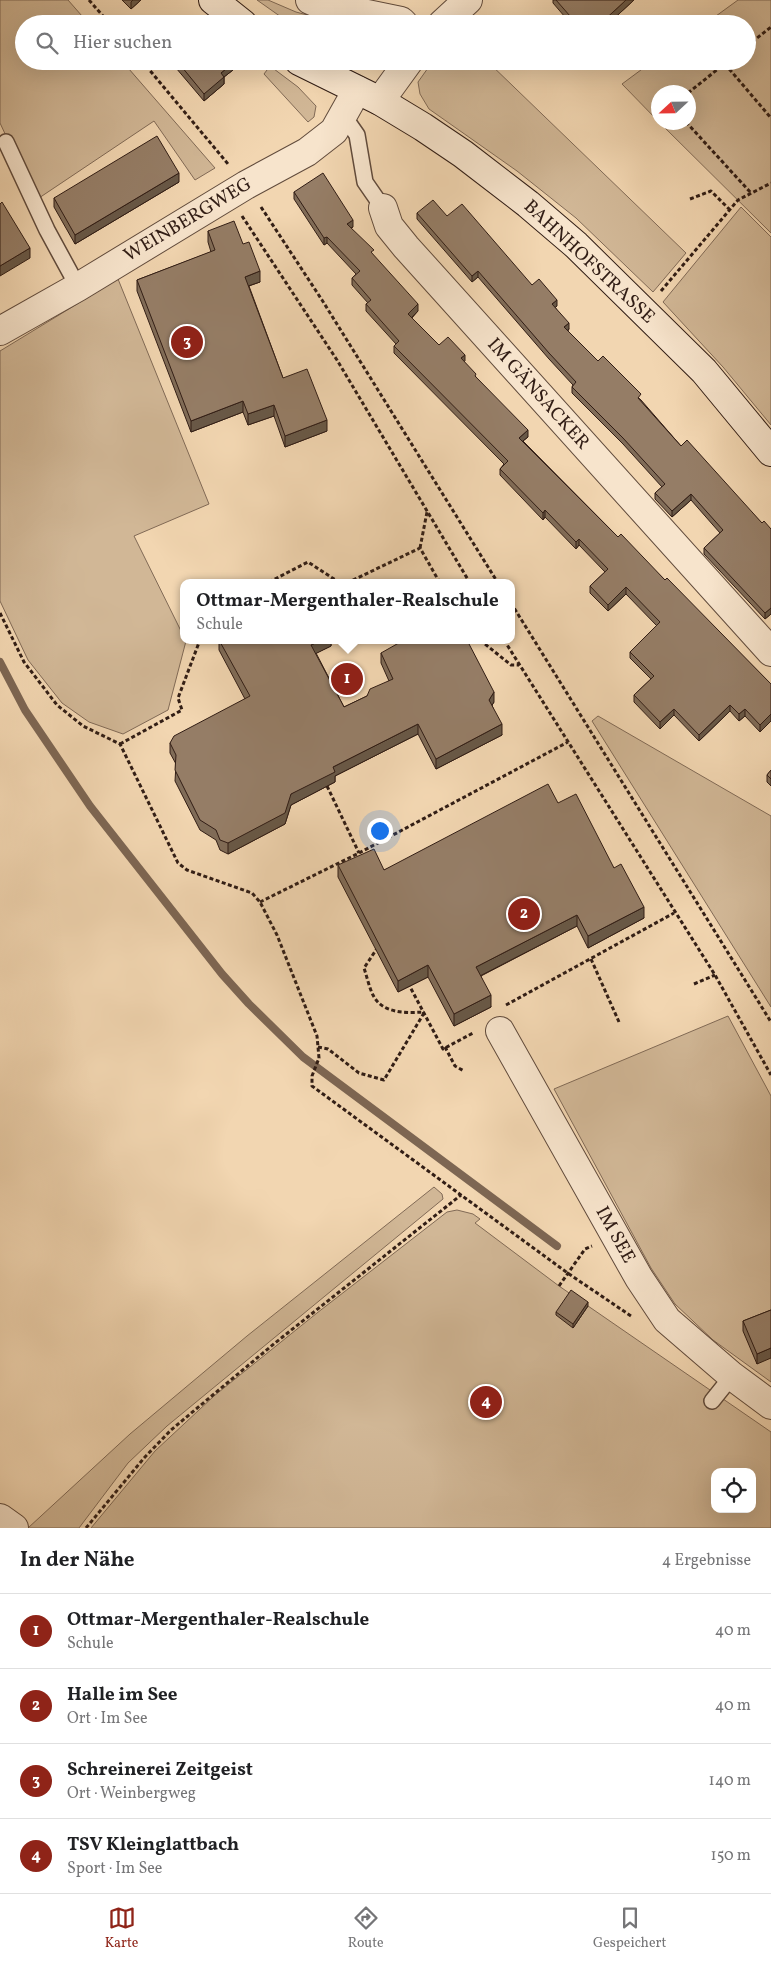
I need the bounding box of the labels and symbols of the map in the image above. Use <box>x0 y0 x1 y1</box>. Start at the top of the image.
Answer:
north arrow <box>651 85 696 130</box>
street label: WEINBERGWEG <box>119 171 257 269</box>
street label: BAHNHOFSTRASSE <box>518 194 660 330</box>
pin: 3 <box>171 323 203 361</box>
street label: IM GÄNSACKER <box>481 332 595 456</box>
pin: 1 <box>331 660 363 698</box>
your location <box>367 818 393 844</box>
pin: 2 <box>508 895 540 933</box>
street label: IM SEE <box>589 1202 641 1268</box>
pin: 4 <box>470 1383 502 1421</box>

